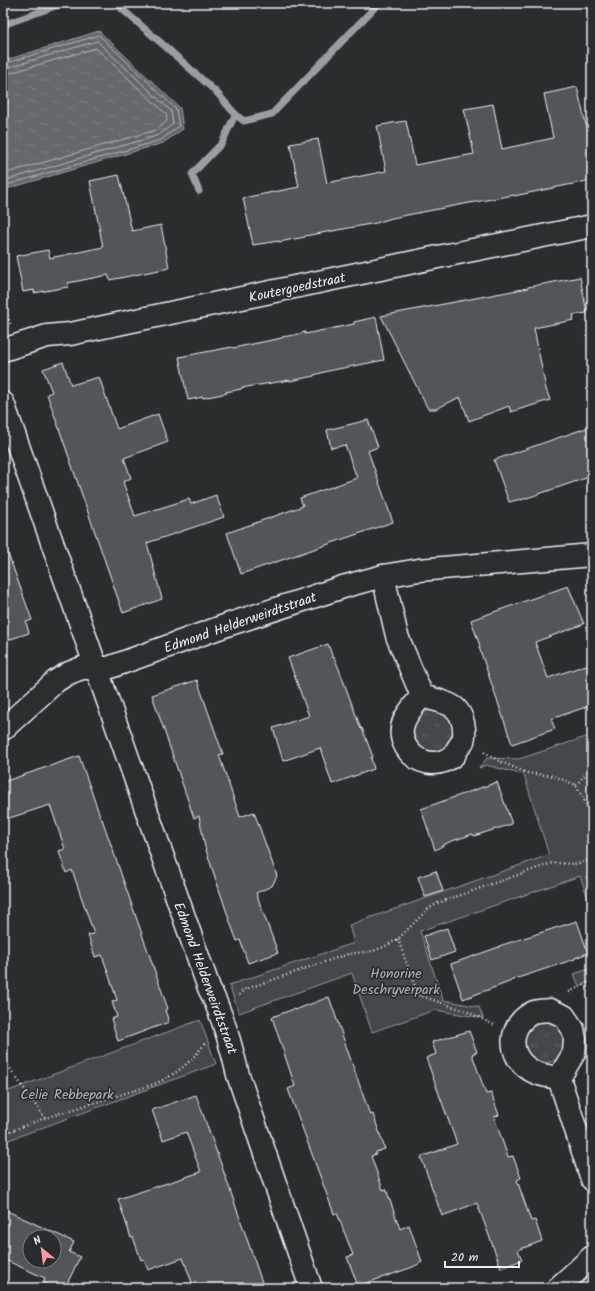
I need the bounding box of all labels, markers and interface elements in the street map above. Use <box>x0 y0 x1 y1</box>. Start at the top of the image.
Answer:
street label: Koutergoedstraat <box>247 267 348 309</box>
street label: Edmond Helderweirdtstraat <box>161 586 320 659</box>
street label: Edmond Helderweirdtstraat <box>167 899 243 1058</box>
park label: Honorine Deschryverpark <box>352 963 440 1001</box>
park label: Celie Rebbepark <box>20 1084 114 1106</box>
north arrow <box>22 1229 62 1269</box>
text: N <box>30 1232 45 1251</box>
scale bar <box>445 1243 519 1269</box>
text: 20 m <box>451 1248 479 1267</box>

